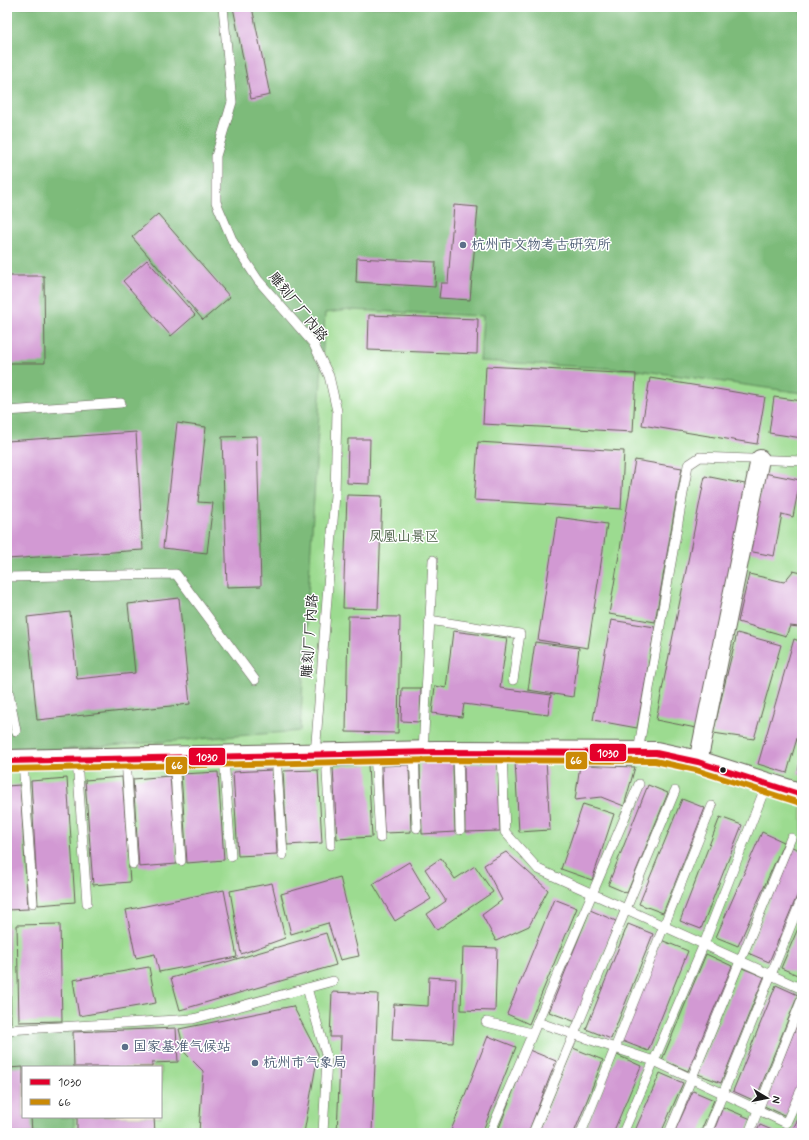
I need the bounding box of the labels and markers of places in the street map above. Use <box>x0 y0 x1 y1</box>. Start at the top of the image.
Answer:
place label: 杭州市文物考古研究所 <box>471 236 611 254</box>
marker: 杭州市文物考古研究所 <box>458 240 468 250</box>
unlabelled marker <box>718 765 728 775</box>
place label: 国家基准气候站 <box>133 1038 231 1056</box>
marker: 国家基准气候站 <box>120 1042 130 1052</box>
place label: 杭州市气象局 <box>263 1054 347 1072</box>
marker: 杭州市气象局 <box>250 1058 260 1068</box>

